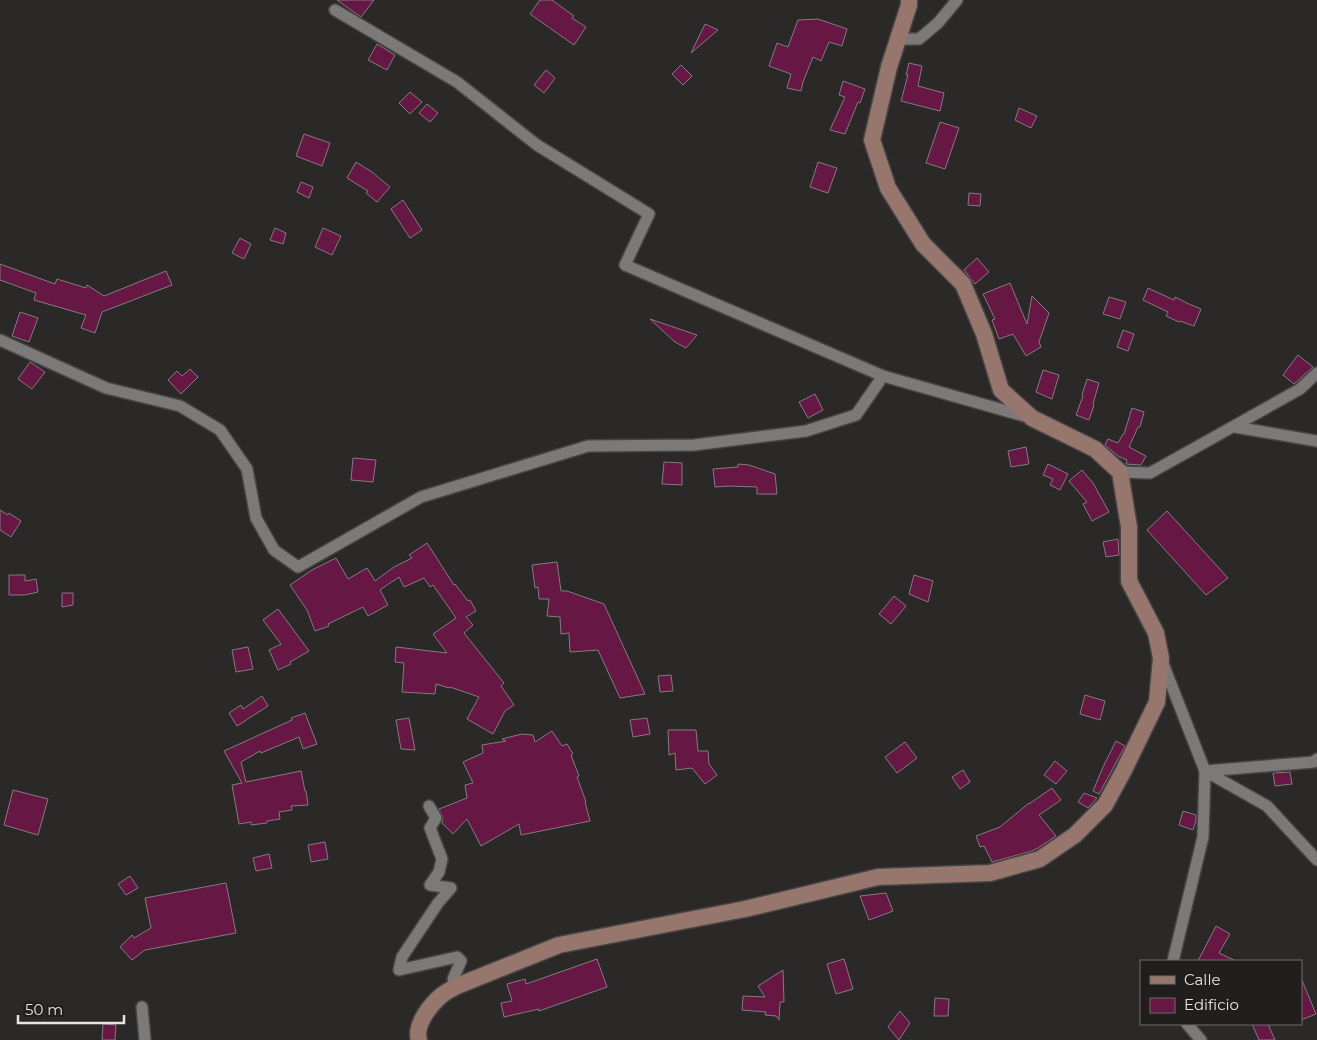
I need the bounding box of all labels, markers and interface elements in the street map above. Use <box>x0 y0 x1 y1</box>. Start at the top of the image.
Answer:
legend <box>1140 960 1302 1025</box>
text: Calle <box>1184 970 1221 989</box>
scale bar <box>18 992 124 1024</box>
text: Edificio <box>1184 995 1239 1014</box>
text: 50 m <box>25 1000 63 1019</box>

